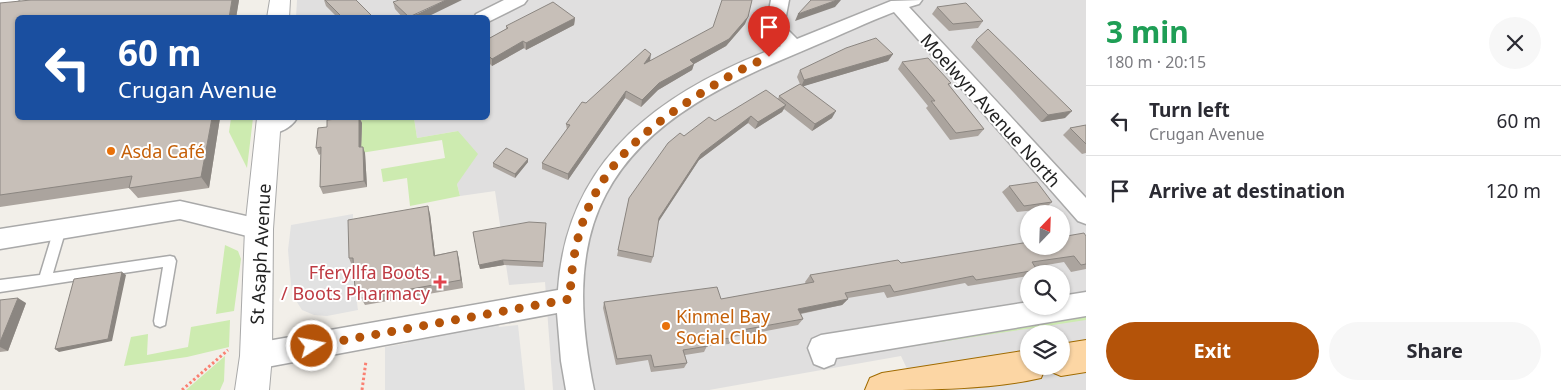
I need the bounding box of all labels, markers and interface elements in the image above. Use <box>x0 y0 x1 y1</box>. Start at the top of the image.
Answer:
pin <box>748 6 790 57</box>
text: 3 min <box>1106 11 1189 52</box>
icon: arrive <box>755 13 783 41</box>
button: close <box>1489 17 1541 69</box>
street label: Moelwyn Avenue North <box>916 28 1066 192</box>
text: 60 m <box>118 29 201 76</box>
icon: left <box>35 35 100 100</box>
text: 180 m · 20:15 <box>1106 51 1206 73</box>
text: Crugan Avenue <box>118 74 277 104</box>
text: Turn left <box>1149 97 1230 123</box>
icon: left <box>1106 107 1134 135</box>
text: 60 m <box>1497 108 1541 134</box>
text: Crugan Avenue <box>1149 123 1265 145</box>
place label: Asda Café <box>121 139 205 163</box>
marker: Asda Café <box>105 145 117 157</box>
icon: arrive <box>1106 177 1134 205</box>
text: Arrive at destination <box>1149 178 1345 204</box>
text: 120 m <box>1486 178 1541 204</box>
street label: St Asaph Avenue <box>244 183 276 325</box>
north arrow <box>1020 205 1070 255</box>
map controls <box>1020 205 1070 375</box>
place label: Fferyllfa Boots / Boots Pharmacy <box>281 260 431 305</box>
button: search <box>1020 265 1070 315</box>
marker: Fferyllfa Boots / Boots Pharmacy <box>434 276 446 288</box>
place label: Kinmel Bay Social Club <box>676 304 771 349</box>
position arrow <box>285 319 337 371</box>
marker: Kinmel Bay Social Club <box>660 320 672 332</box>
button: Exit <box>1106 322 1319 380</box>
button: Share <box>1329 322 1541 380</box>
button: layers <box>1020 325 1070 375</box>

